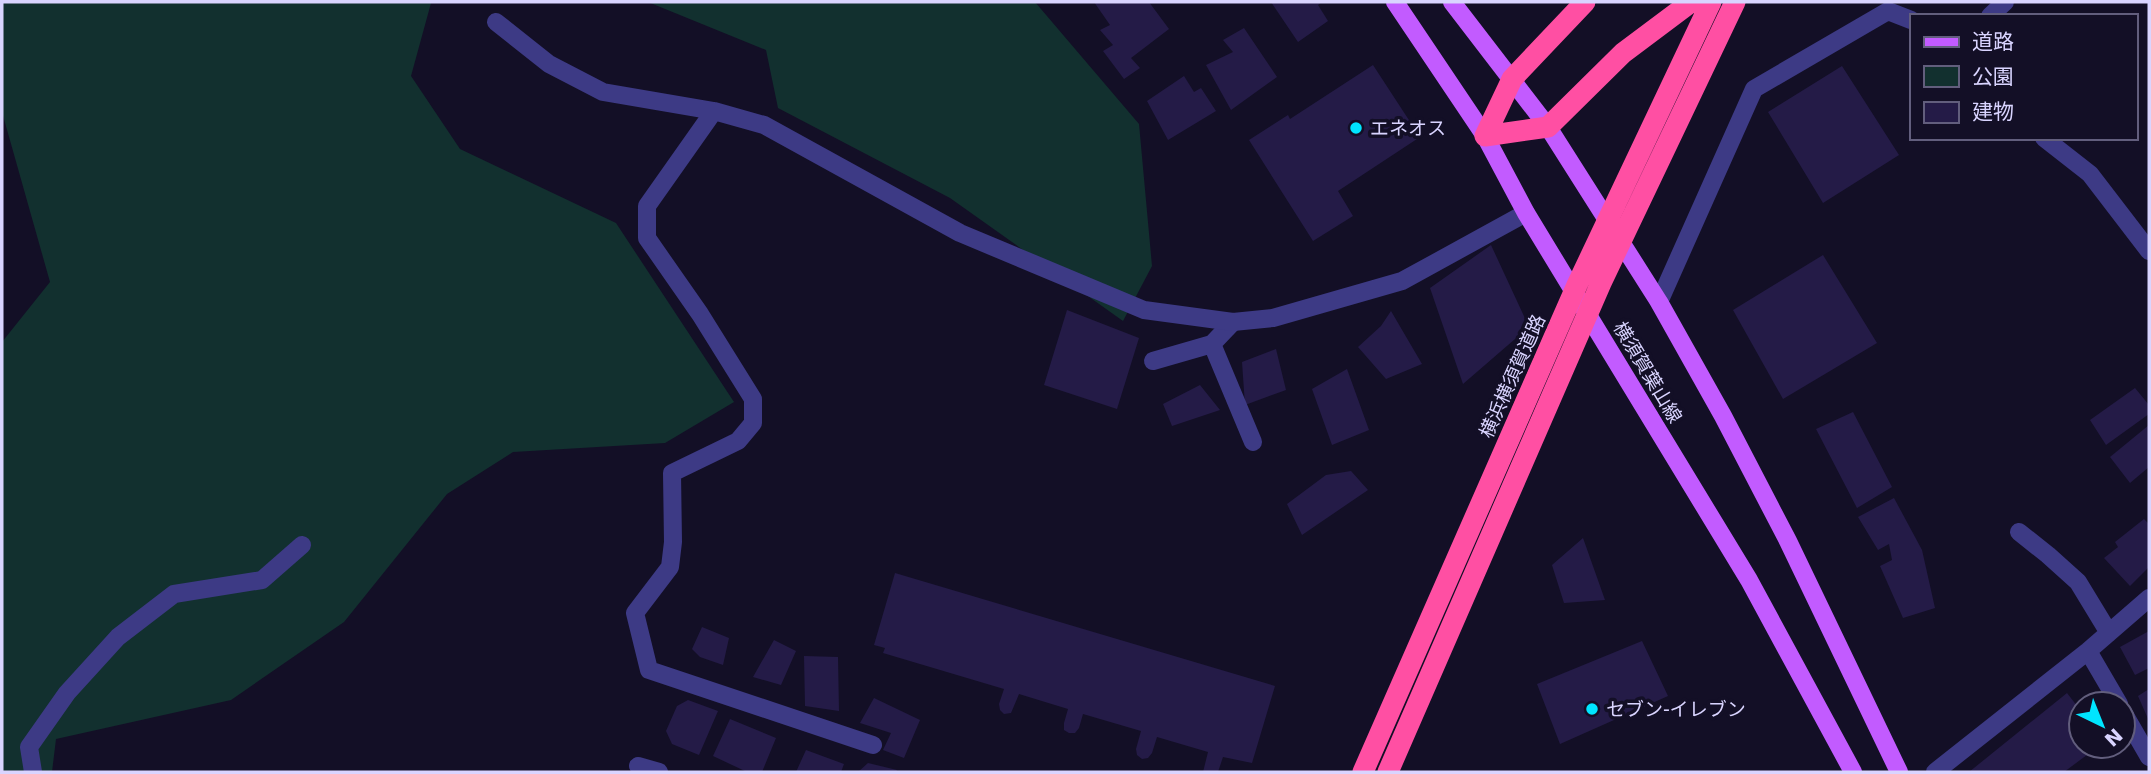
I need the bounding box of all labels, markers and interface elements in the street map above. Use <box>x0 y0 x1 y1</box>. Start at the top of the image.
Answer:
legend <box>1910 14 2137 140</box>
text: 道路 <box>1972 30 2014 54</box>
text: 公園 <box>1972 65 2014 89</box>
text: 建物 <box>1972 100 2014 124</box>
place label: エネオス <box>1370 117 1446 139</box>
marker: エネオス <box>1348 120 1364 136</box>
street label: 横浜横須賀道路 <box>1475 311 1549 441</box>
street label: 横須賀葉山線 <box>1609 317 1687 427</box>
north arrow <box>2067 690 2137 760</box>
place label: セブン-イレブン <box>1606 698 1746 720</box>
marker: セブン-イレブン <box>1584 701 1600 717</box>
text: N <box>2100 724 2127 751</box>

